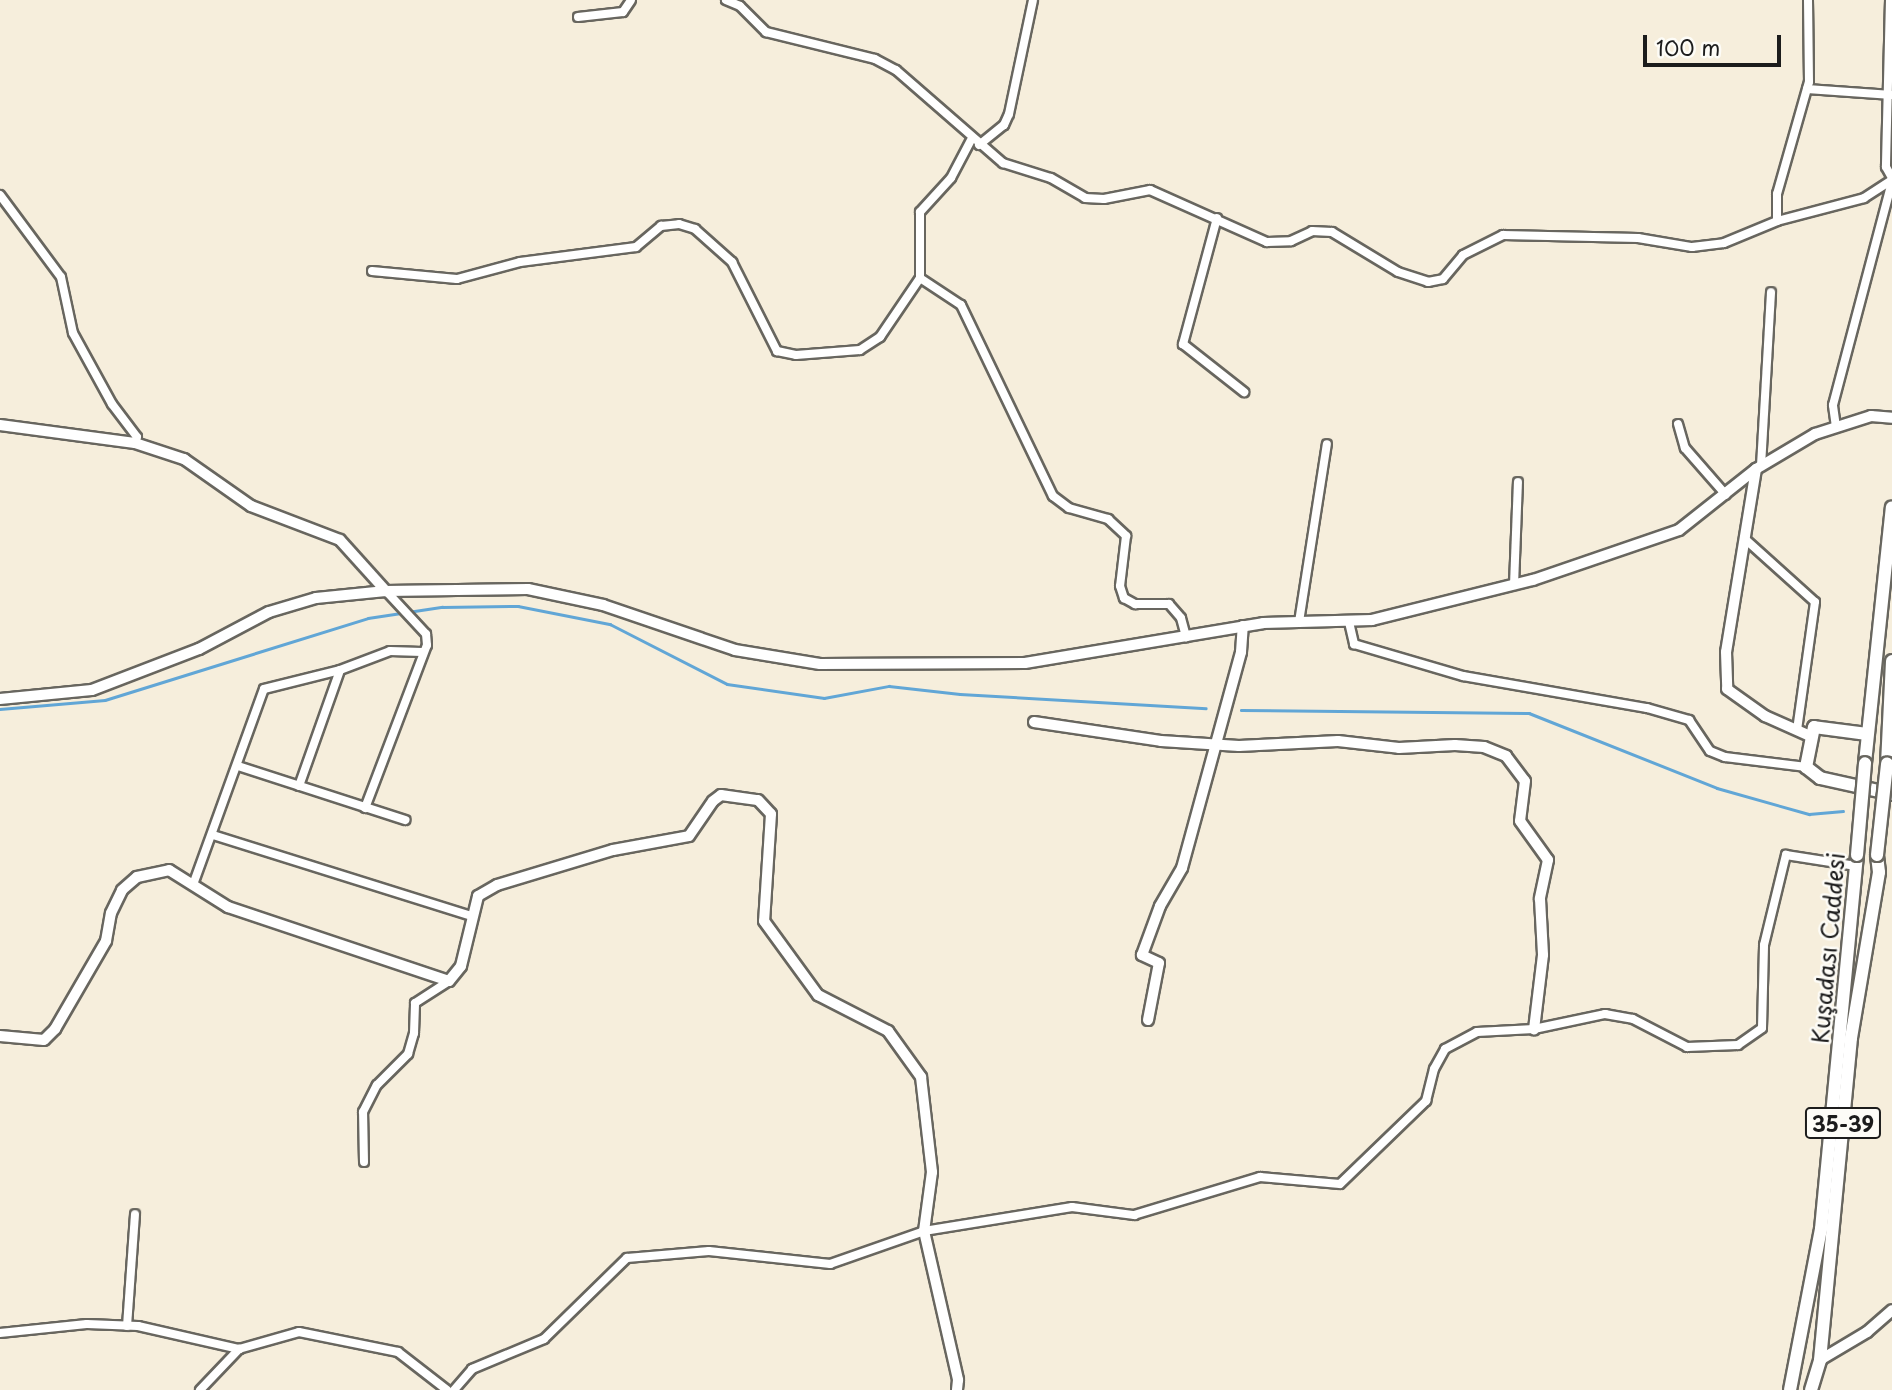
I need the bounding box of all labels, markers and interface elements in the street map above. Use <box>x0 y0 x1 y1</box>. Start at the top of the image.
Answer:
scale bar <box>1647 21 1785 65</box>
text: 100 m <box>1656 31 1720 63</box>
street label: Kuşadası Caddesi <box>1806 852 1850 1044</box>
road number: 35-39 <box>1804 1106 1882 1140</box>

